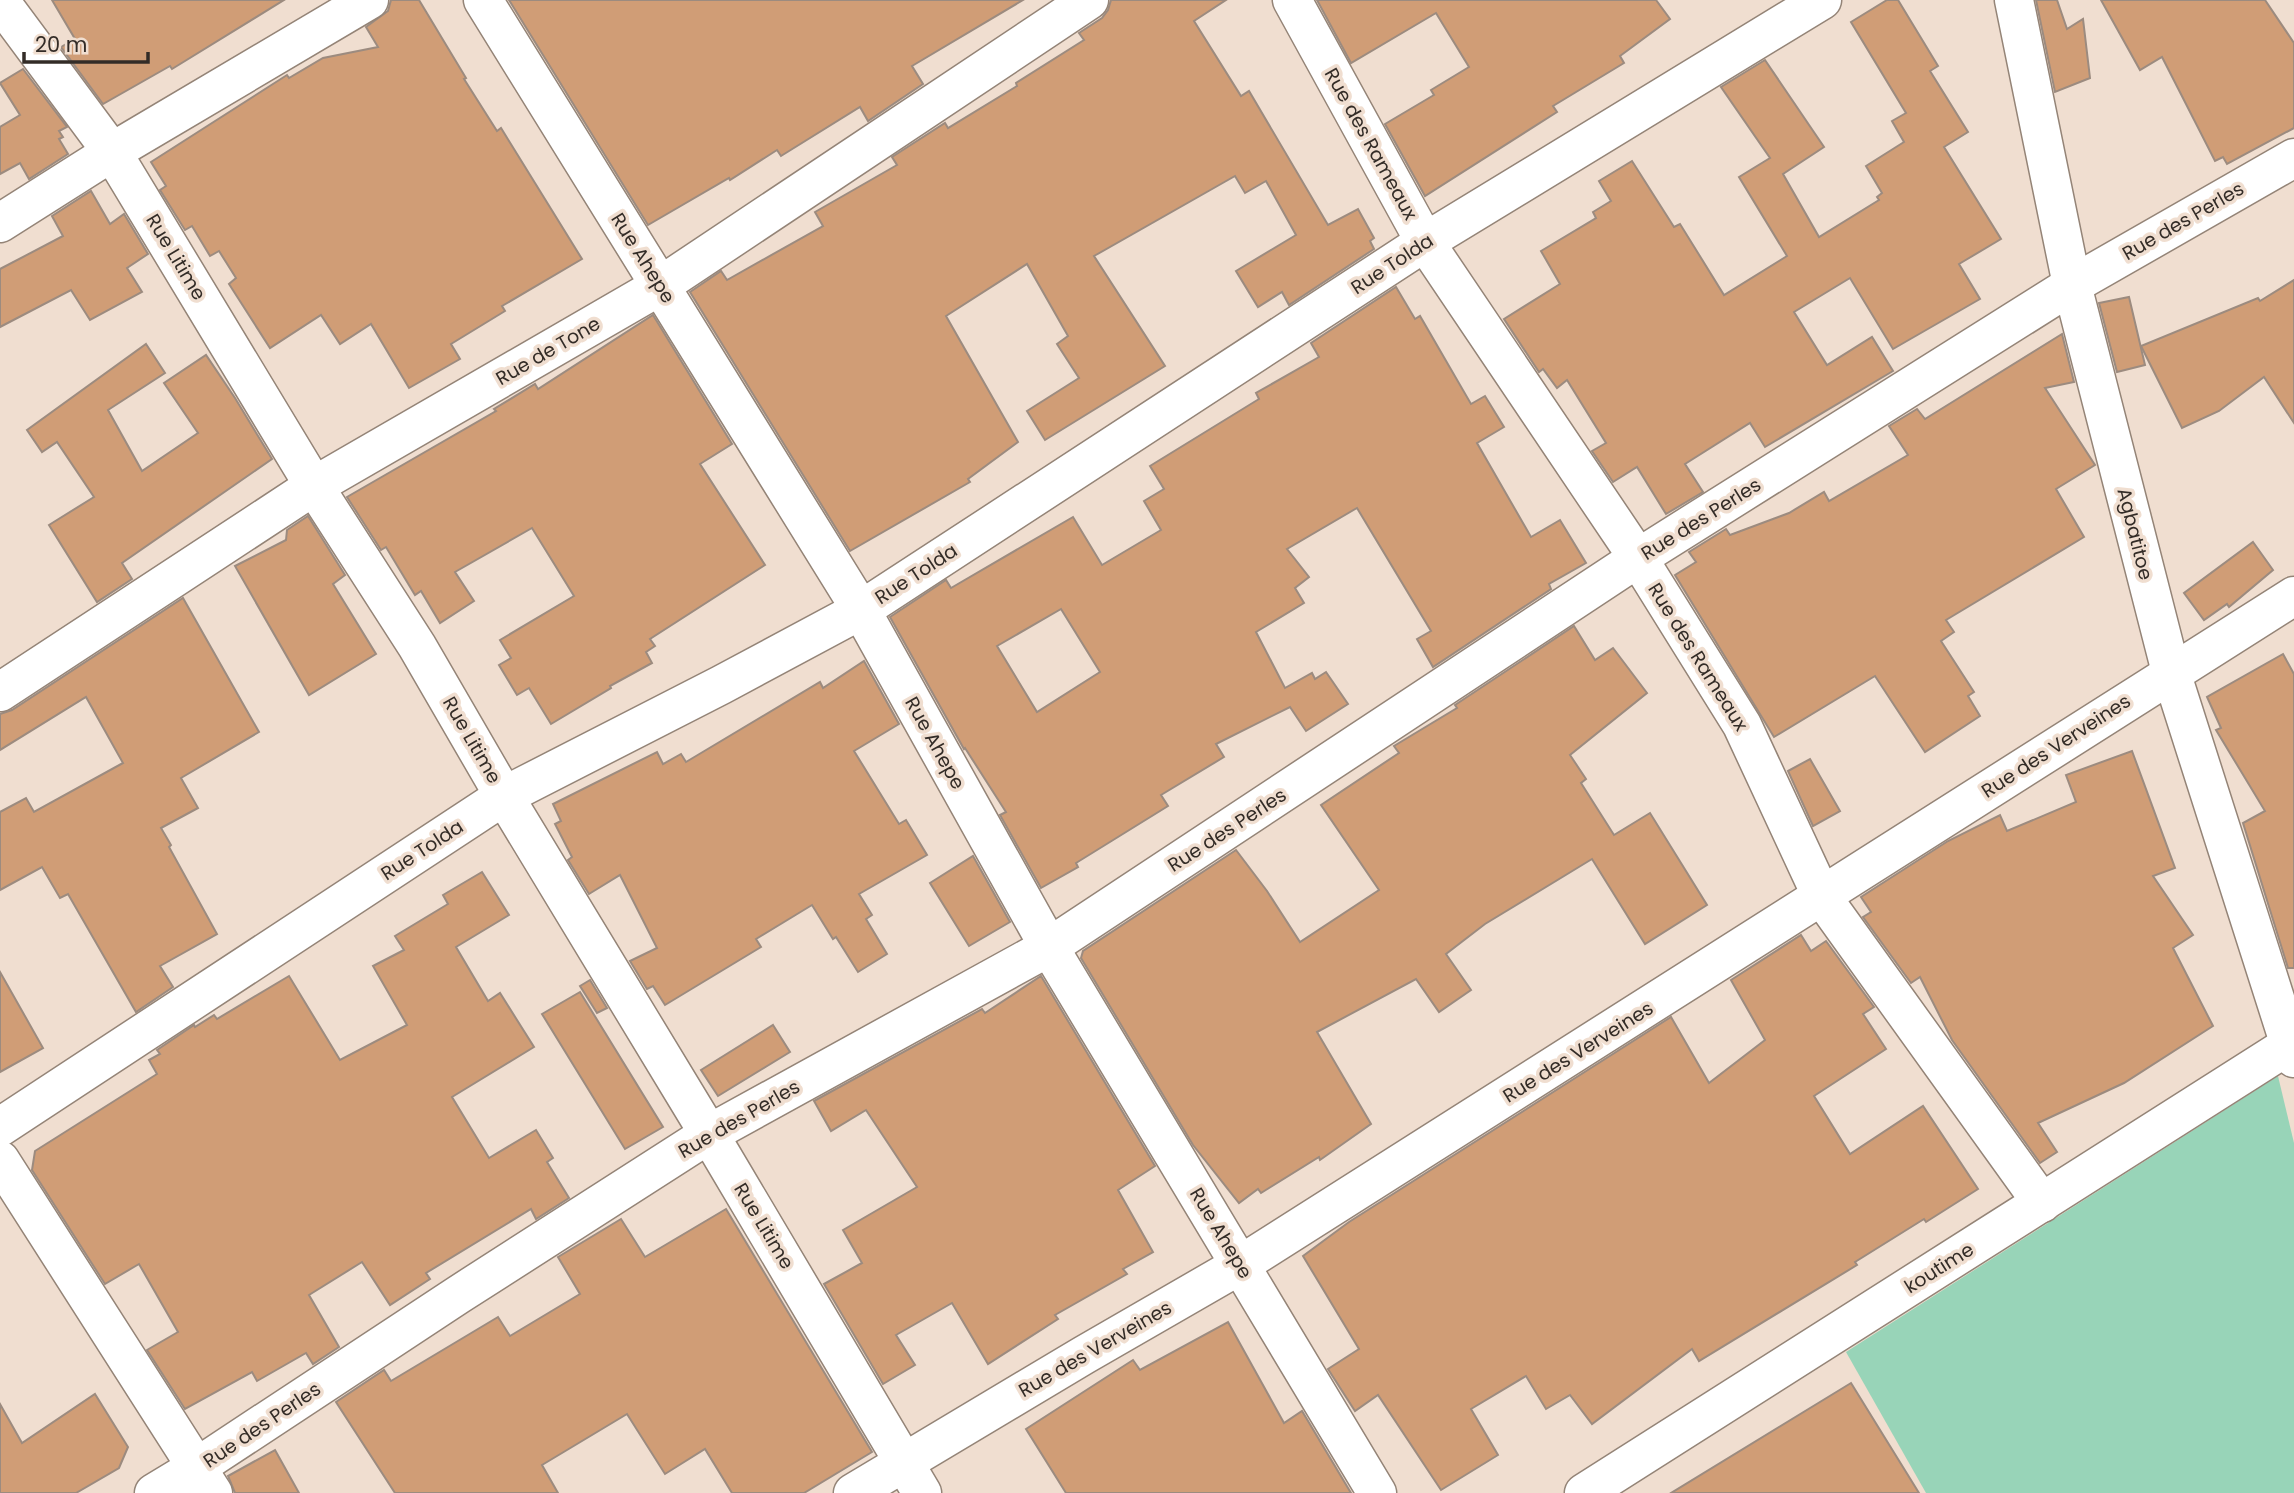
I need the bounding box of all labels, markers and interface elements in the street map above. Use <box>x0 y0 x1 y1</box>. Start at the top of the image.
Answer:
scale bar <box>24 21 149 65</box>
text: 20 m <box>35 30 88 59</box>
street label: Rue des Rameaux <box>1318 63 1424 225</box>
street label: Rue des Perles <box>2117 175 2249 267</box>
street label: Rue Ahepe <box>605 208 681 308</box>
street label: Rue Litime <box>140 209 212 305</box>
street label: Rue Tolda <box>1345 227 1439 301</box>
street label: Rue de Tone <box>491 310 605 392</box>
street label: Rue des Perles <box>1636 471 1766 567</box>
street label: Agbatitoe <box>2111 485 2159 583</box>
street label: Rue Tolda <box>869 537 963 611</box>
street label: Rue des Rameaux <box>1641 578 1755 736</box>
street label: Rue des Verveines <box>1976 688 2136 804</box>
street label: Rue Litime <box>436 692 508 788</box>
street label: Rue Ahepe <box>898 692 972 794</box>
street label: Rue des Perles <box>1162 782 1292 878</box>
street label: Rue Tolda <box>375 813 469 887</box>
street label: Rue des Verveines <box>1498 995 1658 1109</box>
street label: Rue des Perles <box>673 1073 805 1165</box>
street label: Rue Litime <box>728 1178 800 1274</box>
street label: Rue Ahepe <box>1183 1182 1259 1284</box>
street label: koutime <box>1899 1236 1979 1300</box>
street label: Rue des Verveines <box>1013 1294 1177 1404</box>
street label: Rue des Perles <box>198 1376 326 1474</box>

